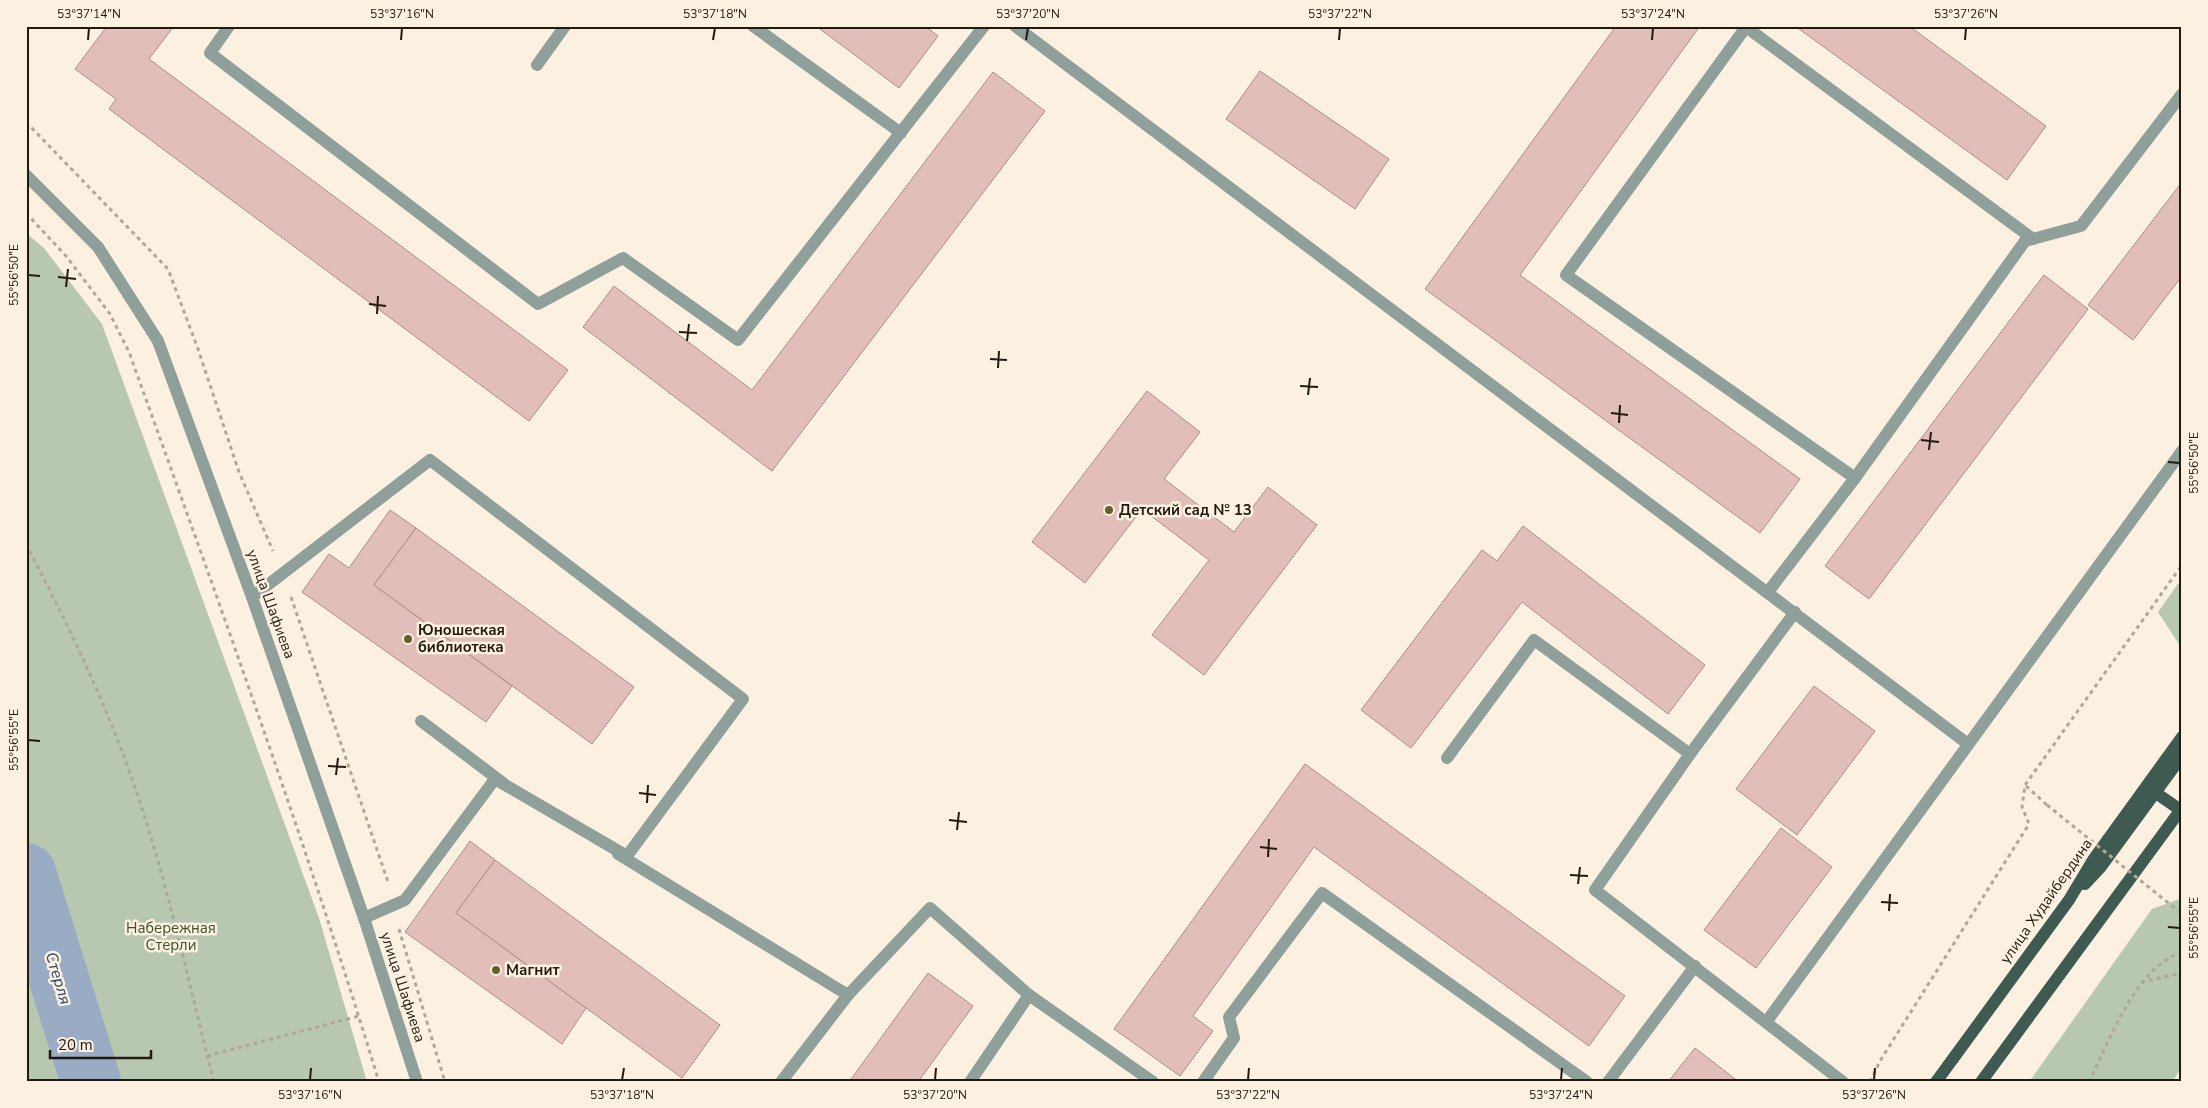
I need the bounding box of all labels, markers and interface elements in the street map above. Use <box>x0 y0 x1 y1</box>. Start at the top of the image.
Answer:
text: 53°37'14"N <box>57 6 121 22</box>
text: 53°37'16"N <box>370 6 434 22</box>
text: 53°37'18"N <box>683 6 747 22</box>
text: 53°37'20"N <box>996 6 1060 22</box>
text: 53°37'22"N <box>1308 6 1372 22</box>
text: 53°37'24"N <box>1621 6 1685 22</box>
text: 53°37'26"N <box>1934 6 1998 22</box>
text: 55°56'50"E <box>6 244 22 306</box>
text: 55°56'50"E <box>2186 432 2202 494</box>
place label: Детский сад № 13 <box>1119 500 1252 520</box>
marker: Детский сад № 13 <box>1103 504 1115 516</box>
street label: улица Шафиева <box>242 547 300 661</box>
place label: Юношеская библиотека <box>418 620 505 657</box>
marker: Юношеская библиотека <box>402 633 414 645</box>
text: 55°56'55"E <box>6 709 22 771</box>
street label: улица Худайбердина <box>1995 834 2097 968</box>
text: 55°56'55"E <box>2186 897 2202 959</box>
park label: Набережная Стерли <box>126 918 216 955</box>
street label: улица Шафиева <box>376 929 430 1045</box>
water label: Стерля <box>40 949 76 1007</box>
place label: Магнит <box>506 960 560 980</box>
marker: Магнит <box>490 964 502 976</box>
scale bar <box>50 1028 151 1060</box>
text: 20 m <box>58 1035 93 1055</box>
text: 53°37'16"N <box>278 1087 342 1103</box>
text: 53°37'18"N <box>590 1087 654 1103</box>
text: 53°37'20"N <box>903 1087 967 1103</box>
text: 53°37'22"N <box>1216 1087 1280 1103</box>
text: 53°37'24"N <box>1529 1087 1593 1103</box>
text: 53°37'26"N <box>1842 1087 1906 1103</box>

